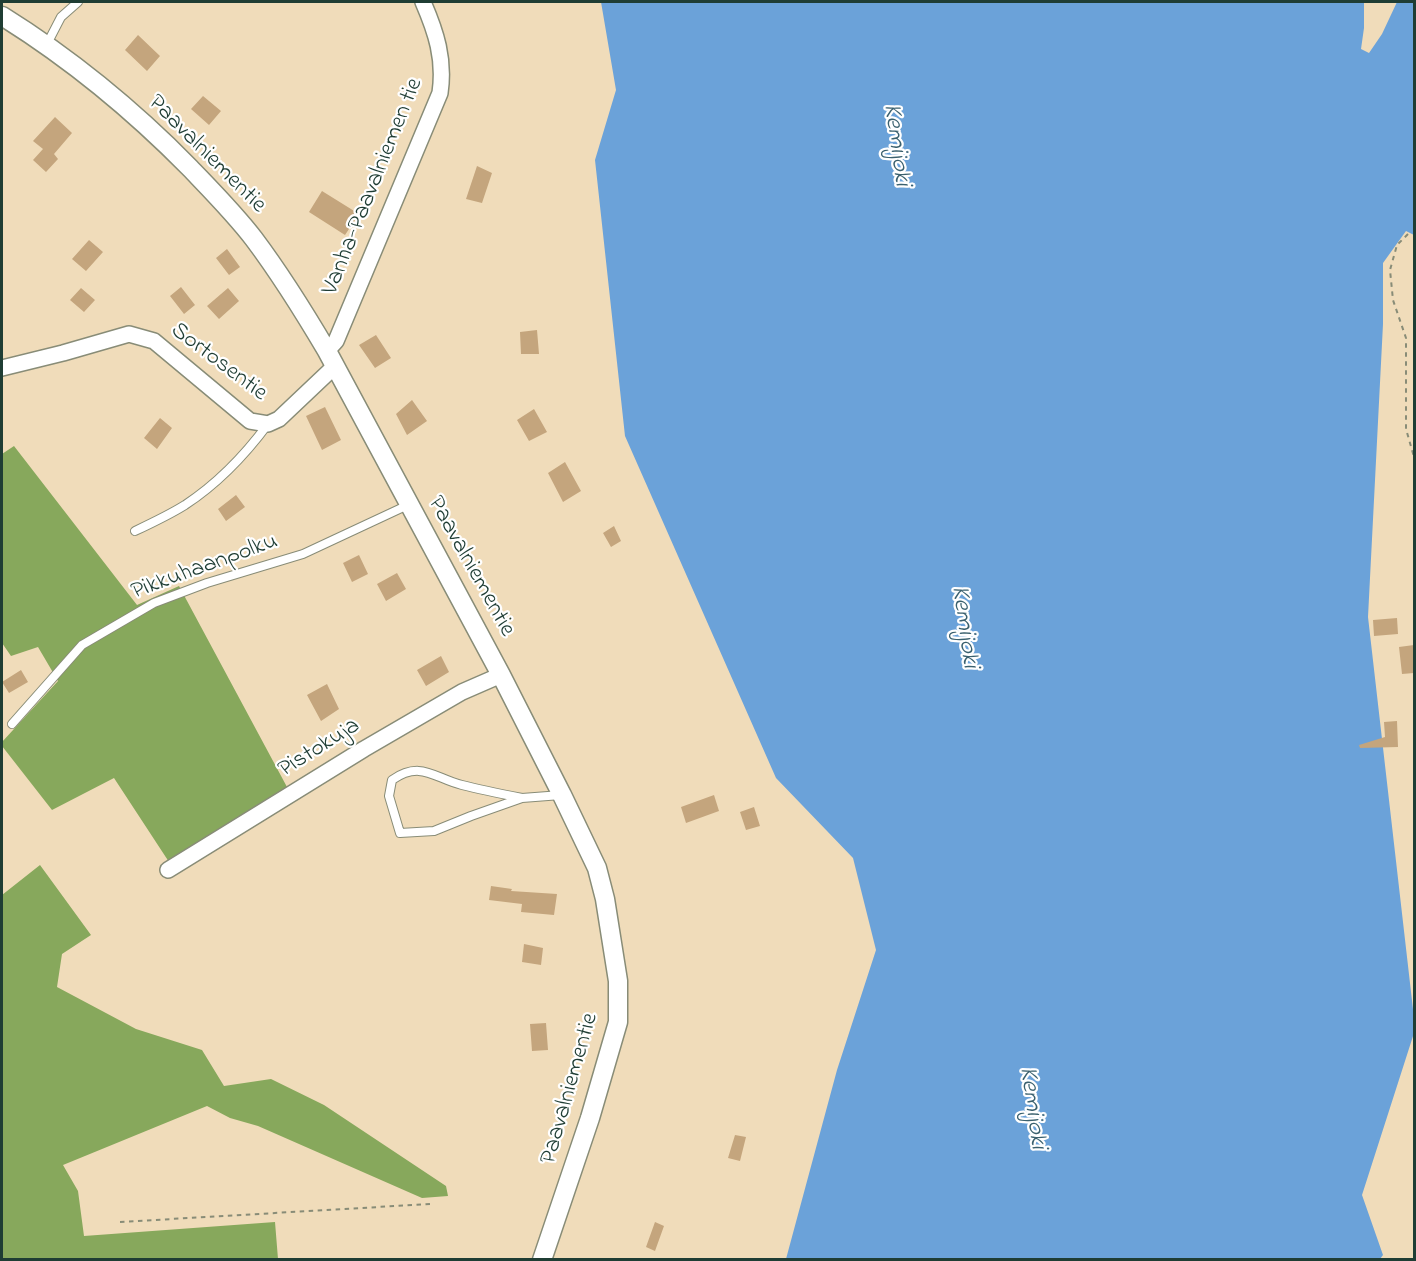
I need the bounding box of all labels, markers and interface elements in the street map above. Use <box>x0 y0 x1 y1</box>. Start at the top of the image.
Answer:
street label: Vanha-Paavalniemen tie <box>317 74 431 300</box>
street label: Paavalniementie <box>141 90 271 220</box>
water label: Kemijoki <box>874 102 916 188</box>
street label: Sortosentie <box>164 317 272 409</box>
street label: Paavalniementie <box>420 492 520 642</box>
street label: Pikkuhaanpolku <box>128 528 282 608</box>
water label: Kemijoki <box>942 584 984 670</box>
street label: Pistokuja <box>274 713 366 785</box>
street label: Paavalniementie <box>536 1010 606 1168</box>
water label: Kemijoki <box>1010 1065 1052 1151</box>

